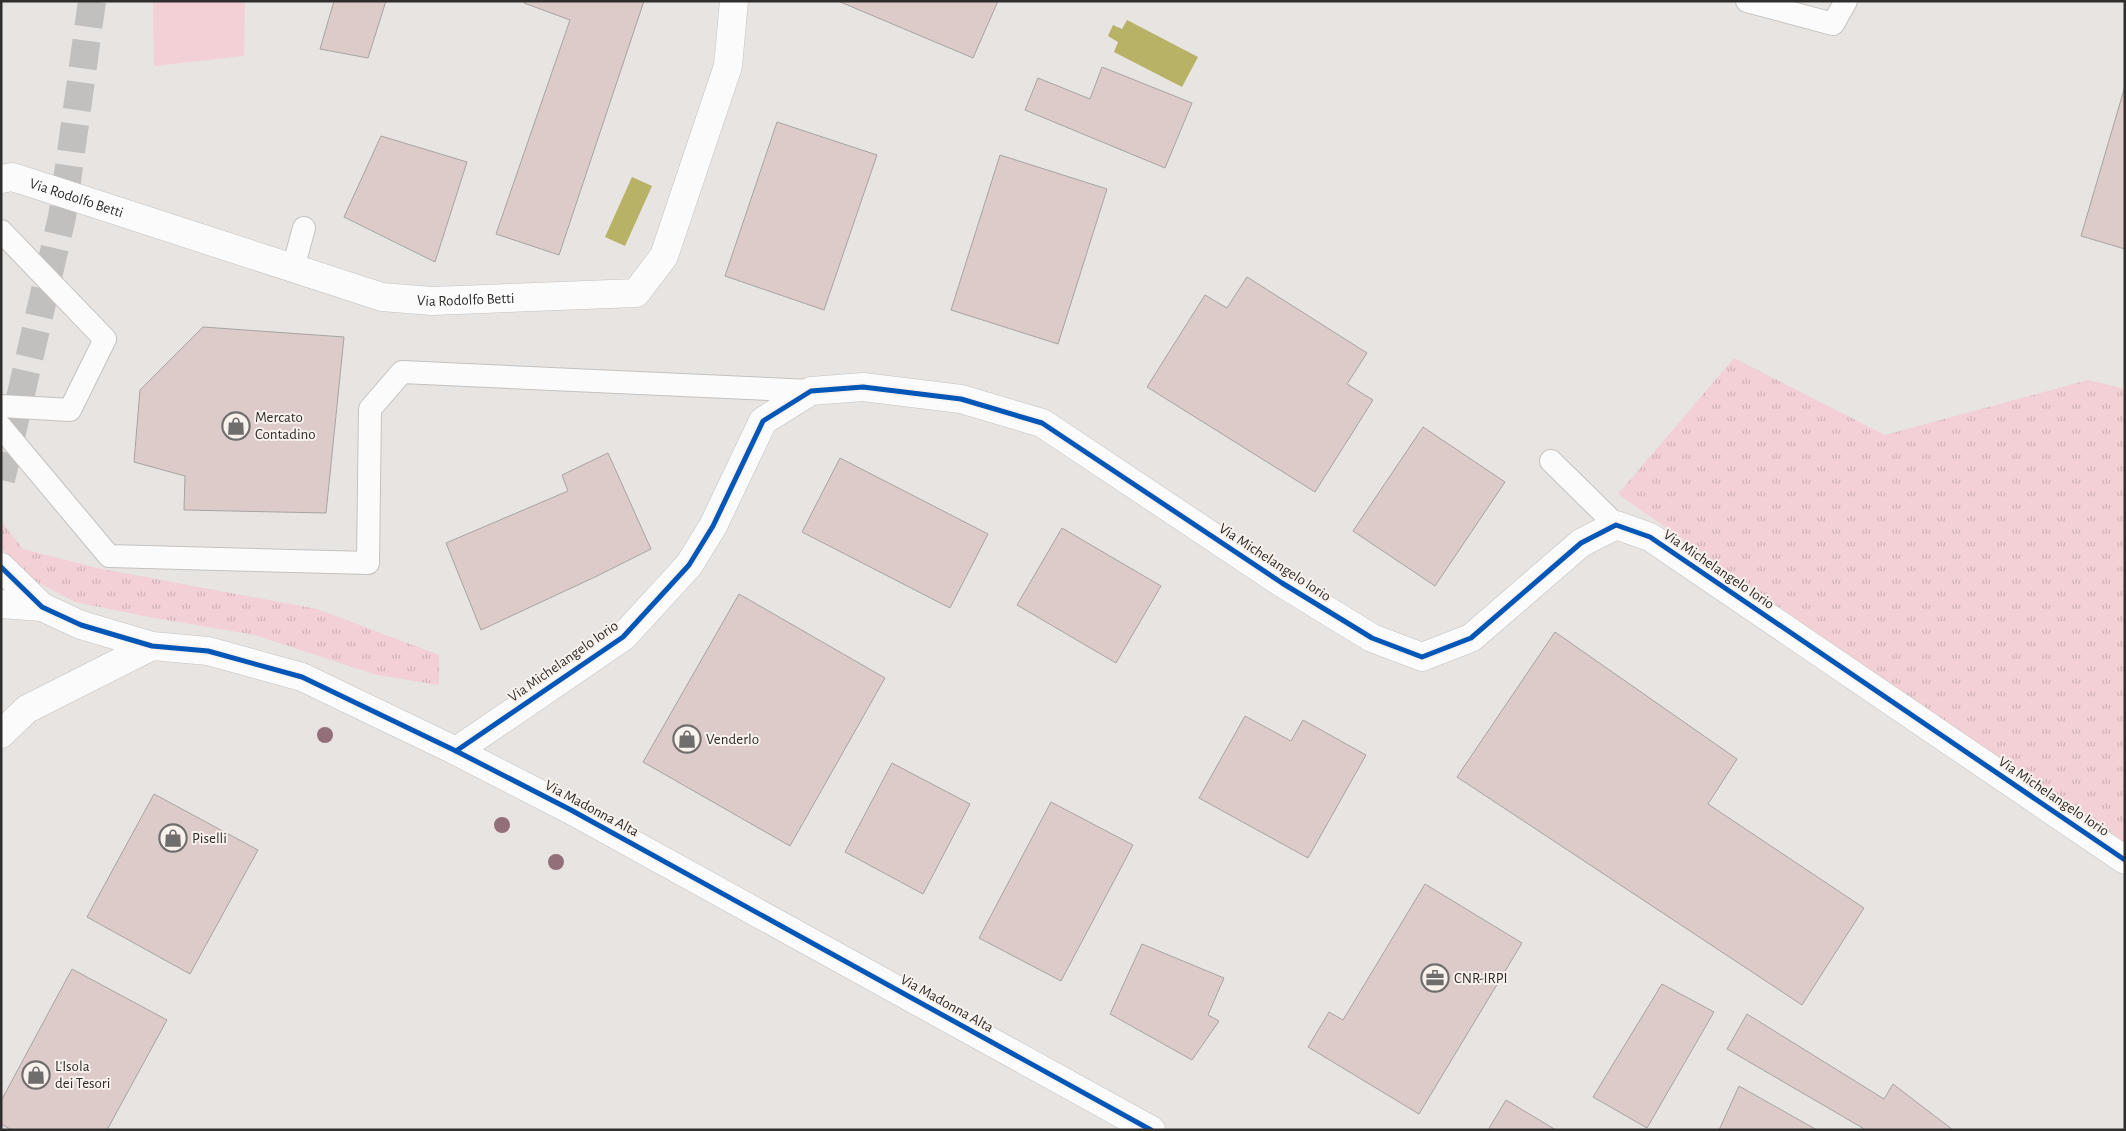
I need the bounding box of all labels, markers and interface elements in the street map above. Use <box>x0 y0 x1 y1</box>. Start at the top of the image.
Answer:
street label: Via Rodolfo Betti <box>28 176 125 220</box>
street label: Via Rodolfo Betti <box>416 291 515 309</box>
place label: Mercato Contadino <box>255 410 316 442</box>
shop icon: Mercato Contadino <box>221 411 251 441</box>
street label: Via Michelangelo Iorio <box>1216 521 1333 604</box>
street label: Via Michelangelo Iorio <box>1661 527 1777 612</box>
street label: Via Michelangelo Iorio <box>506 618 621 705</box>
shop icon: Venderlo <box>672 724 702 754</box>
place label: Venderlo <box>706 732 759 747</box>
street label: Via Michelangelo Iorio <box>1996 754 2112 839</box>
street label: Via Madonna Alta <box>542 777 641 839</box>
shop icon: Piselli <box>158 823 188 853</box>
place label: Piselli <box>192 831 227 846</box>
office icon: CNR-IRPI <box>1420 963 1450 993</box>
place label: CNR-IRPI <box>1454 971 1508 986</box>
street label: Via Madonna Alta <box>898 972 996 1035</box>
place label: L'Isola dei Tesori <box>55 1059 110 1091</box>
shop icon: L'Isola dei Tesori <box>21 1060 51 1090</box>

